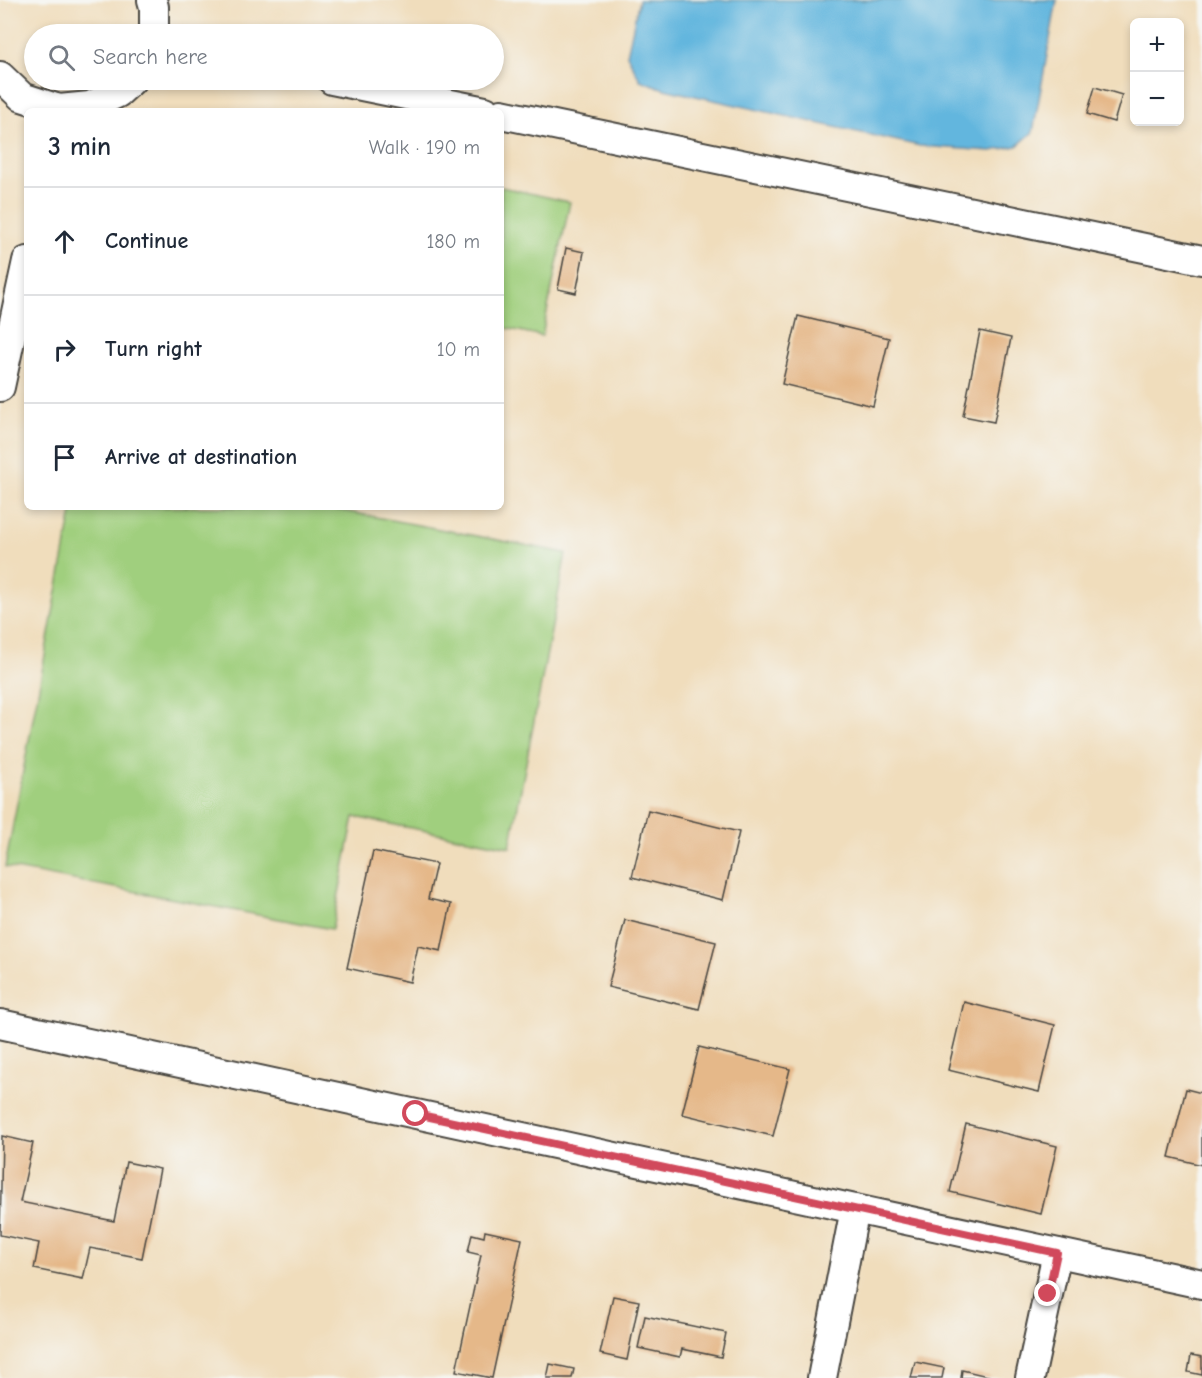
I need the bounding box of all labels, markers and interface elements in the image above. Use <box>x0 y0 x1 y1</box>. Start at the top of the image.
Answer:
map controls <box>1130 18 1184 126</box>
button: + <box>1130 18 1184 72</box>
search box <box>24 24 504 90</box>
icon: search <box>45 41 78 74</box>
text: Search here <box>93 44 208 70</box>
button: − <box>1130 72 1184 126</box>
text: 3 min <box>48 132 111 162</box>
text: Walk · 190 m <box>369 136 480 159</box>
icon: ahead <box>48 225 81 258</box>
text: Continue <box>105 228 188 254</box>
text: 180 m <box>426 230 480 253</box>
icon: right <box>48 333 81 366</box>
text: Turn right <box>105 336 202 362</box>
text: 10 m <box>437 338 480 361</box>
icon: arrive <box>48 441 81 474</box>
text: Arrive at destination <box>105 444 297 470</box>
route start <box>402 1100 428 1126</box>
route end <box>1034 1280 1060 1306</box>

